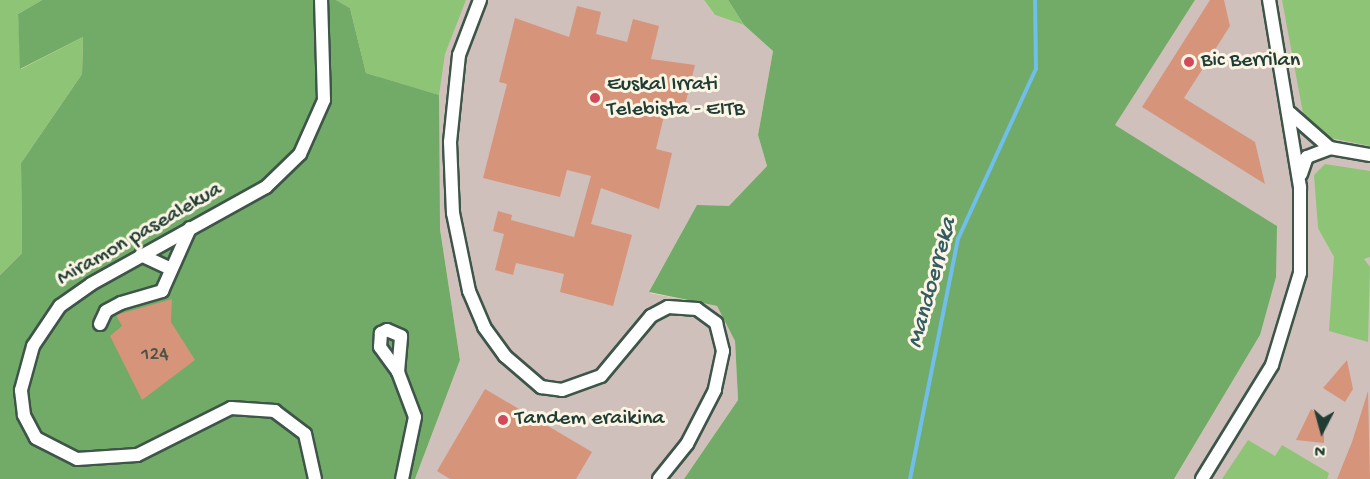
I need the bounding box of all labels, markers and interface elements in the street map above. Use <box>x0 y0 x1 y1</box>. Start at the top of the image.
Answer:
place label: Bic Berrilan <box>1201 49 1300 75</box>
marker: Bic Berrilan <box>1182 55 1196 69</box>
place label: Euskal Irrati Telebista - EITB <box>607 72 745 124</box>
marker: Euskal Irrati Telebista - EITB <box>588 91 602 105</box>
street label: Miramon pasealekua <box>53 177 227 293</box>
water label: Mandoerreka <box>902 215 964 351</box>
house number: 124 <box>141 343 169 367</box>
north arrow <box>1292 401 1352 461</box>
place label: Tandem eraikina <box>515 407 665 433</box>
marker: Tandem eraikina <box>496 413 510 427</box>
text: N <box>1314 439 1326 459</box>

